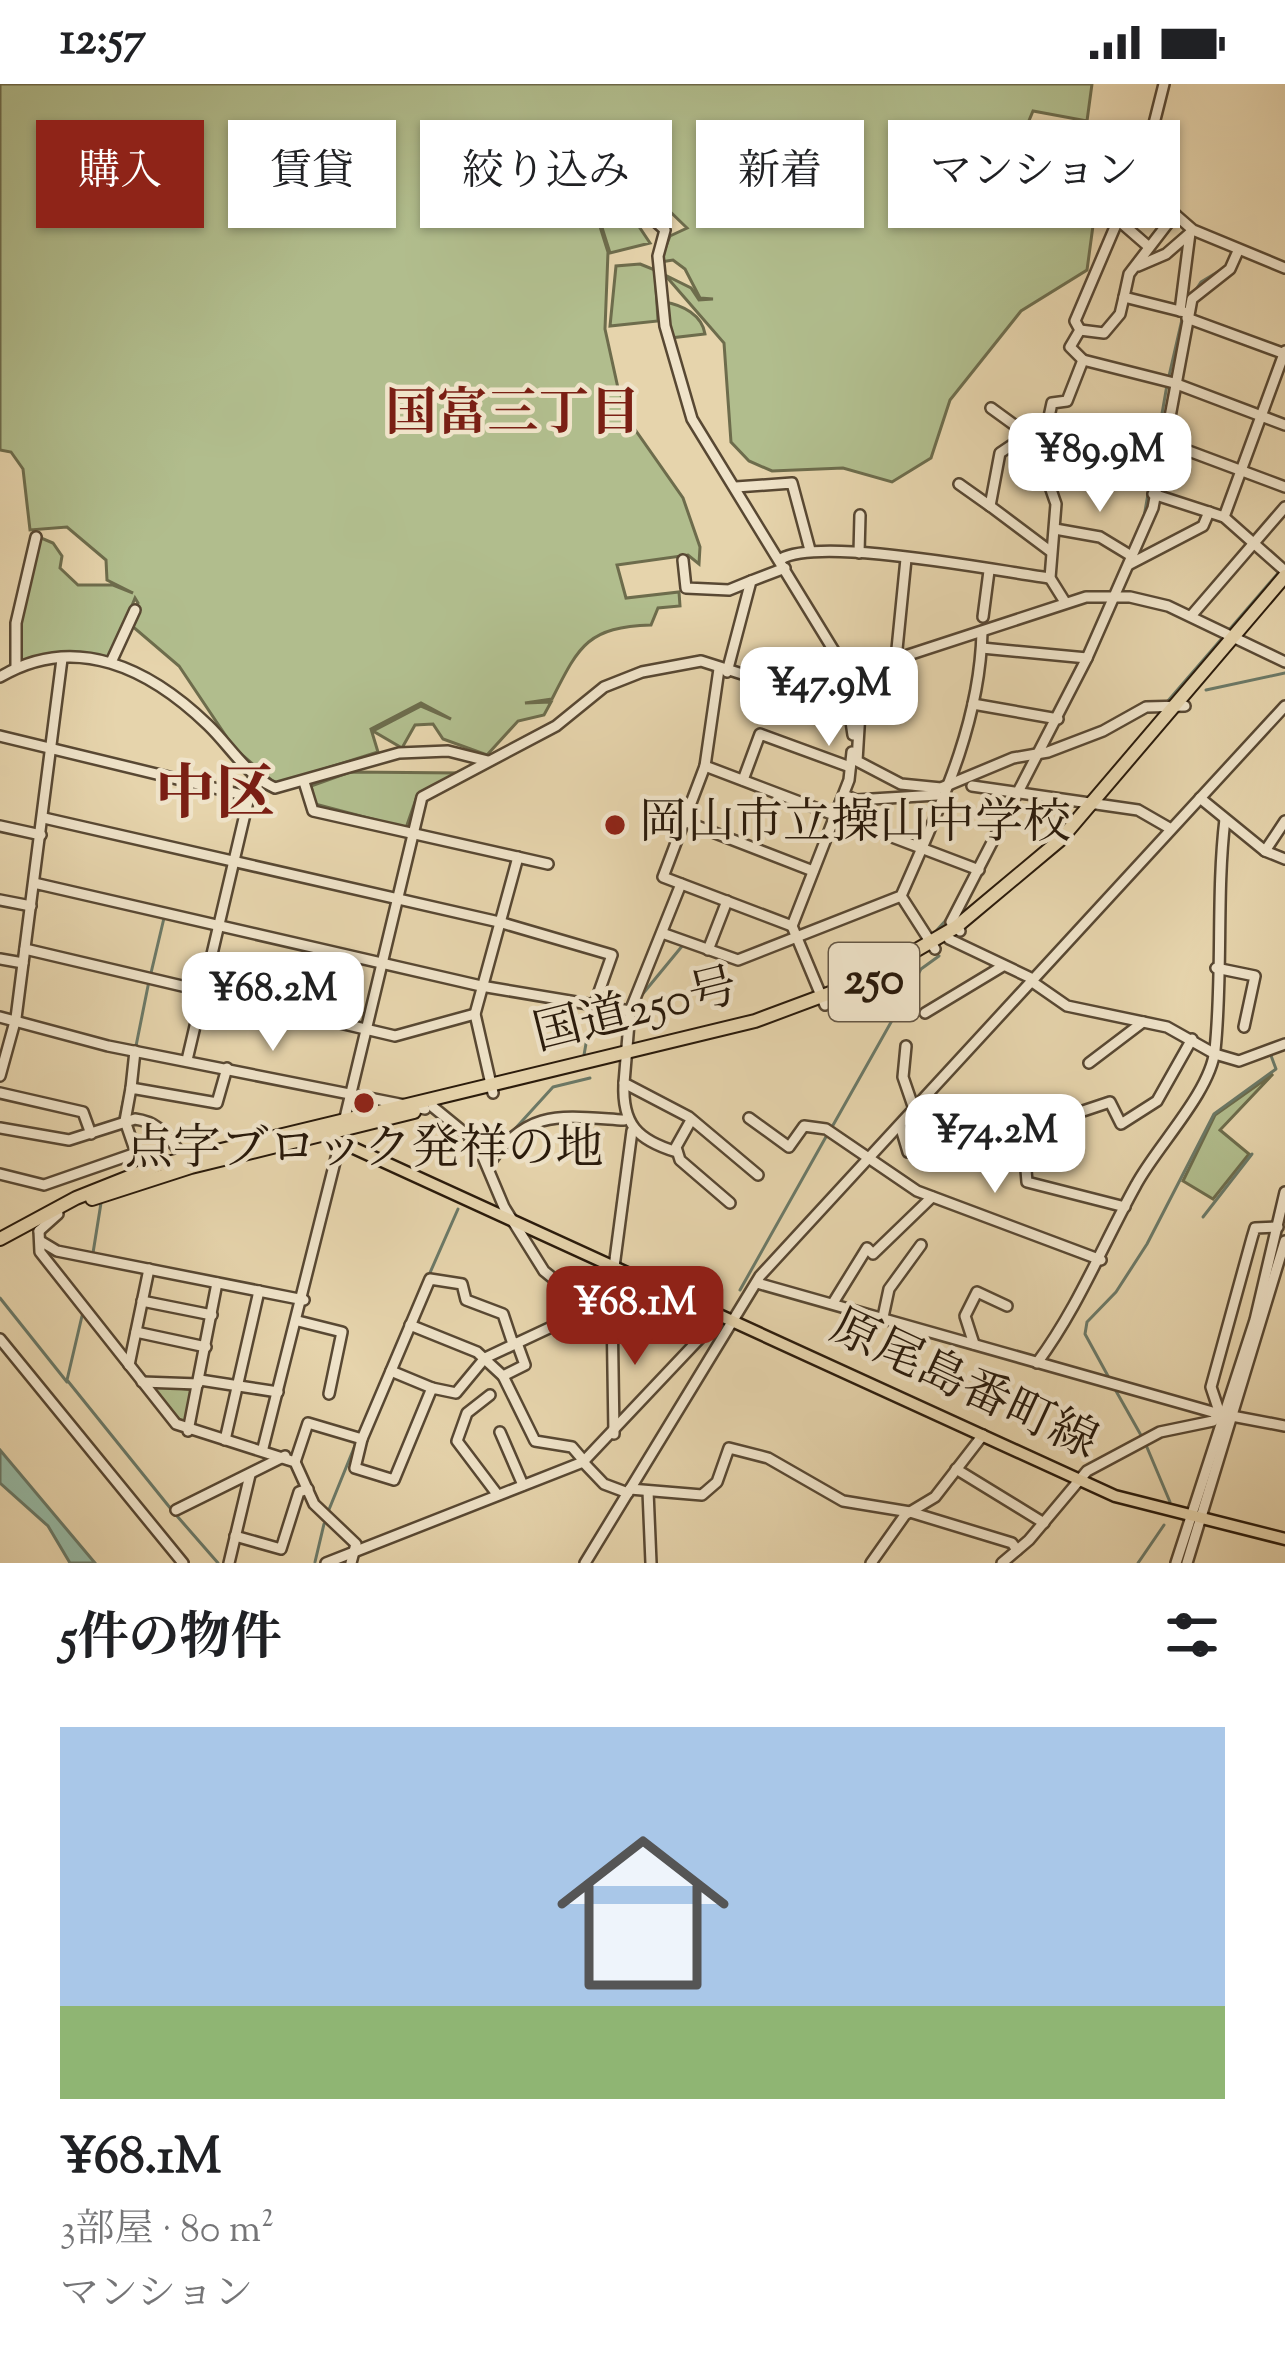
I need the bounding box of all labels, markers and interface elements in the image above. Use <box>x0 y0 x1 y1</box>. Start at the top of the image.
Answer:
text: 12:57 <box>60 10 146 75</box>
chip: 購入 <box>36 120 204 228</box>
chip: 賃貸 <box>228 120 396 228</box>
chip: 絞り込み <box>420 120 672 228</box>
chip: 新着 <box>696 120 864 228</box>
chip: マンション <box>888 120 1180 228</box>
district label: 国富三丁目 <box>385 380 641 453</box>
pin: ¥89.9M <box>1002 413 1198 515</box>
text: ¥89.9M <box>1035 424 1165 480</box>
pin: ¥47.9M <box>731 647 927 749</box>
text: ¥47.9M <box>767 658 891 714</box>
district label: 中区 <box>155 755 275 842</box>
place label: 岡山市立操山中学校 <box>639 791 1071 860</box>
marker: 岡山市立操山中学校 <box>602 812 628 838</box>
road number: 250 <box>829 943 919 1021</box>
pin: ¥68.2M <box>175 952 371 1054</box>
street label: 国道250号 <box>527 954 745 1072</box>
text: ¥68.2M <box>209 963 337 1019</box>
marker: 点字ブロック発祥の地 <box>351 1090 377 1116</box>
pin: ¥74.2M <box>897 1094 1093 1196</box>
text: ¥74.2M <box>932 1105 1058 1161</box>
place label: 点字ブロック発祥の地 <box>124 1117 604 1186</box>
pin: ¥68.1M <box>537 1266 733 1368</box>
text: ¥68.1M <box>573 1277 697 1333</box>
street label: 原尾島番町線 <box>818 1295 1108 1479</box>
icon: filters <box>1159 1602 1225 1668</box>
text: 5件の物件 <box>60 1604 281 1677</box>
icon: home <box>535 1805 751 2021</box>
text: ¥68.1M <box>60 2123 221 2196</box>
text: 3部屋 · 80 m² <box>60 2204 274 2260</box>
text: マンション <box>60 2268 253 2324</box>

